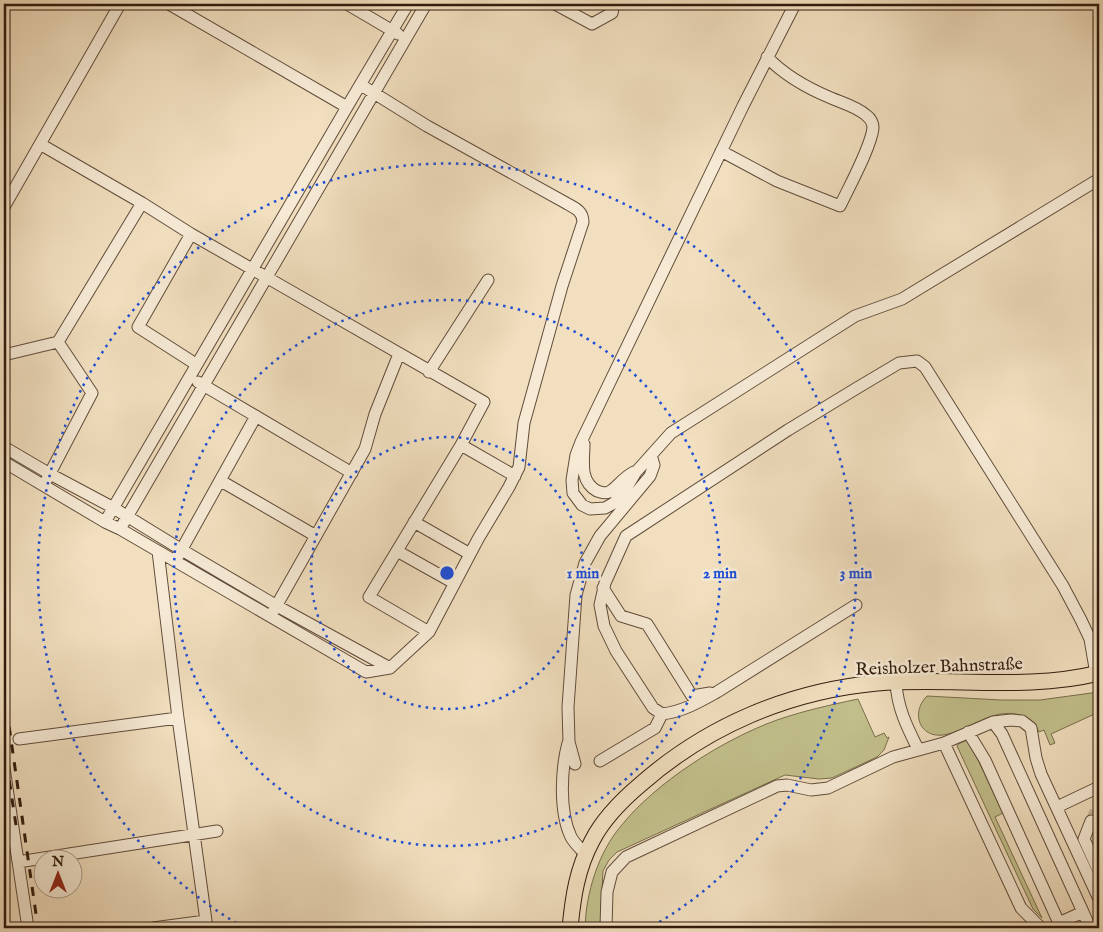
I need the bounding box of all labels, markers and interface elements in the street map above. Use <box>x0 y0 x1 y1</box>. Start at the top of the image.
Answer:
centre of rings <box>438 564 456 582</box>
text: 1 min <box>567 564 599 583</box>
text: 2 min <box>703 564 737 583</box>
text: 3 min <box>840 564 872 583</box>
street label: Reisholzer Bahnstraße <box>855 653 1023 682</box>
north arrow <box>32 850 82 900</box>
text: N <box>51 853 64 871</box>

